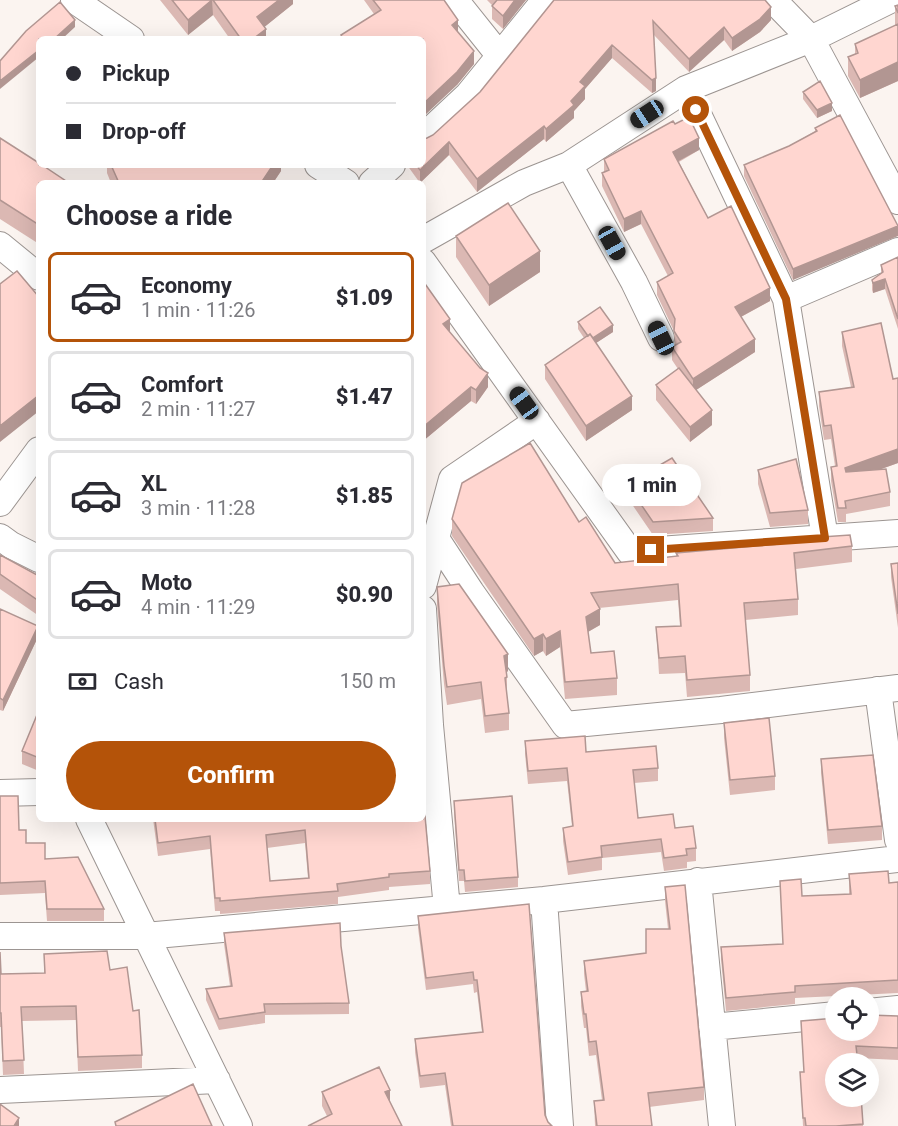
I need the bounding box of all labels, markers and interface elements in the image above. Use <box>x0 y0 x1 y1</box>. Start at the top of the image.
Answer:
text: Pickup <box>102 61 170 86</box>
route start <box>682 96 709 123</box>
car <box>627 97 667 131</box>
text: Drop-off <box>102 119 186 144</box>
text: Choose a ride <box>66 200 232 232</box>
car <box>595 223 629 263</box>
icon: car <box>69 270 123 324</box>
text: Economy <box>141 273 232 298</box>
text: $1.09 <box>336 285 393 310</box>
text: 1 min · 11:26 <box>141 298 256 322</box>
car <box>645 318 677 358</box>
icon: car <box>69 369 123 423</box>
text: Comfort <box>141 372 223 397</box>
car <box>506 383 542 423</box>
text: $1.47 <box>336 384 393 409</box>
text: 2 min · 11:27 <box>141 397 256 421</box>
callout: 1 min <box>602 463 700 505</box>
icon: car <box>69 468 123 522</box>
text: XL <box>141 471 167 496</box>
text: 1 min <box>626 473 677 497</box>
text: $1.85 <box>336 483 393 508</box>
text: 3 min · 11:28 <box>141 496 256 520</box>
route end <box>637 536 664 563</box>
icon: car <box>69 567 123 621</box>
text: Moto <box>141 570 192 595</box>
text: $0.90 <box>336 582 393 607</box>
text: 4 min · 11:29 <box>141 595 256 619</box>
icon: cash <box>66 665 99 698</box>
text: Cash <box>114 669 164 694</box>
text: 150 m <box>340 669 396 693</box>
button: Confirm <box>66 741 396 810</box>
map controls <box>825 987 879 1107</box>
button: locate <box>825 987 879 1041</box>
button: layers <box>825 1053 879 1107</box>

